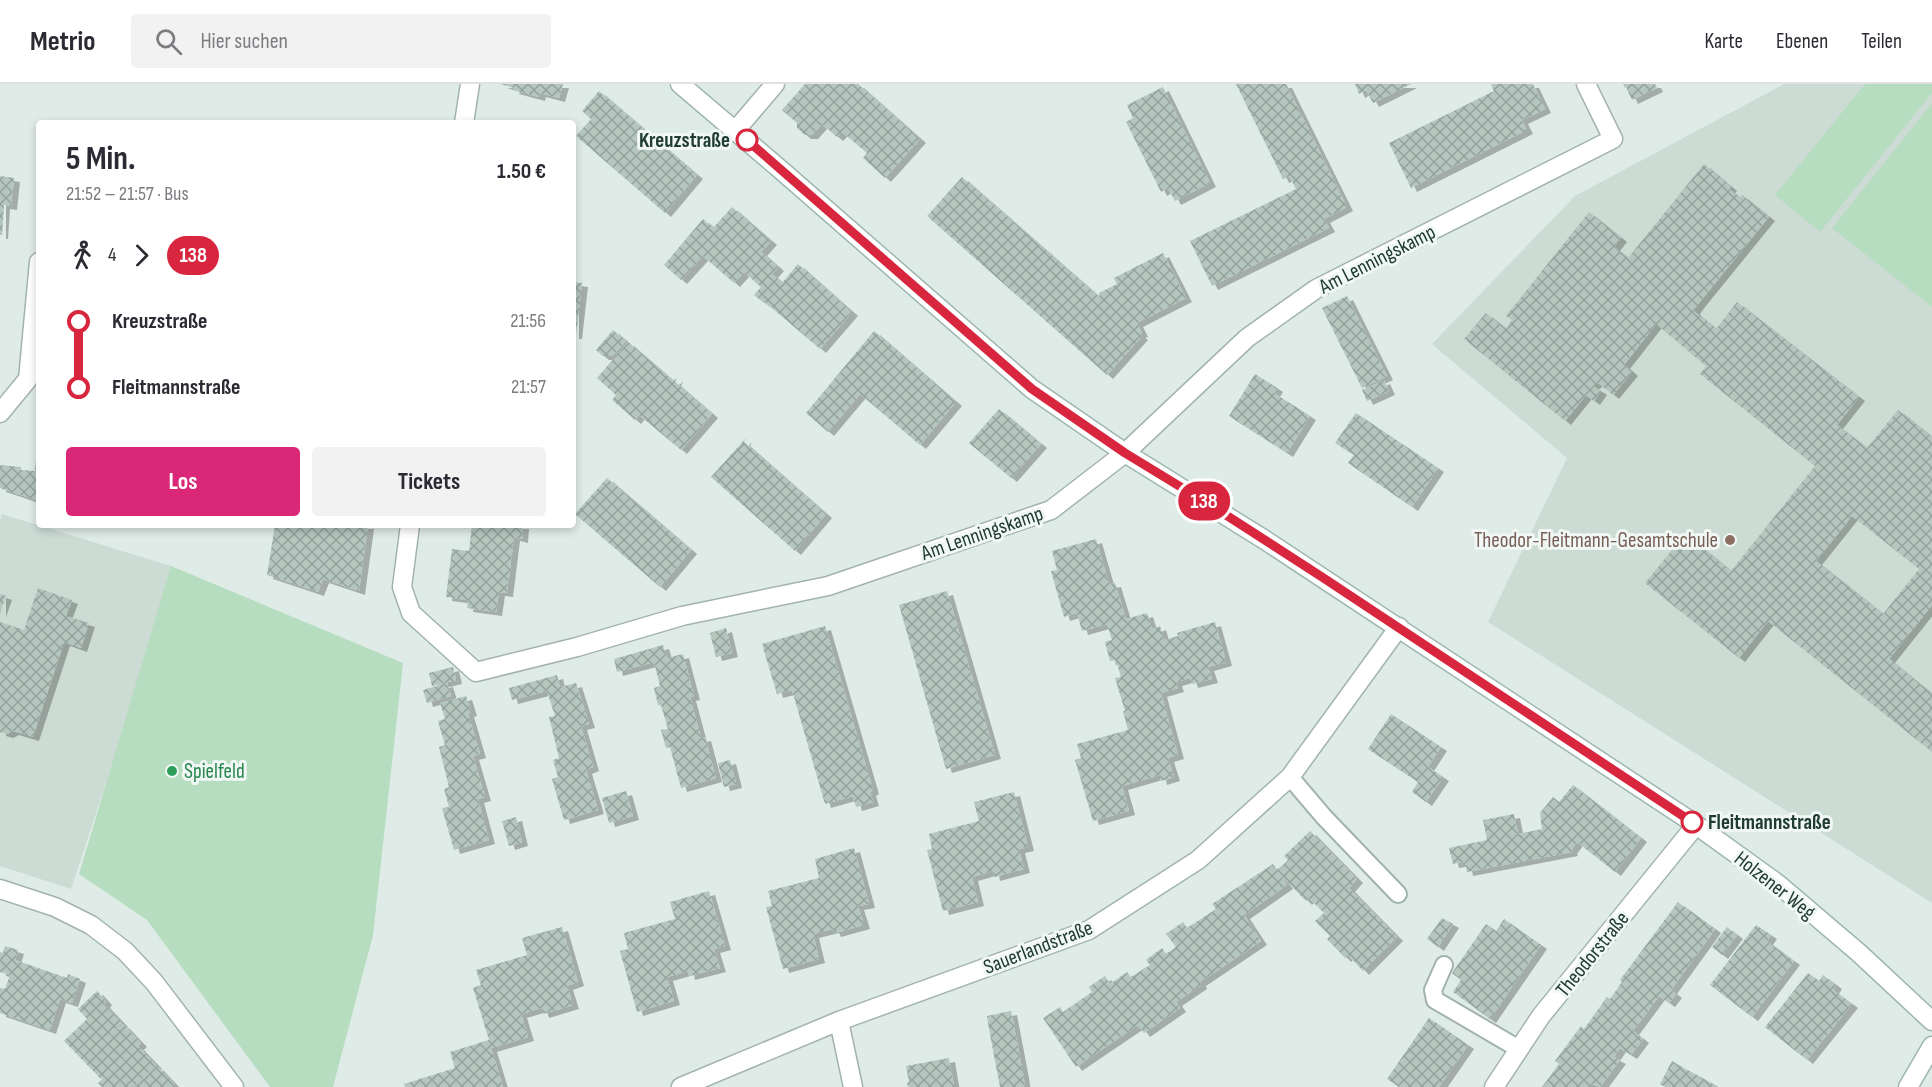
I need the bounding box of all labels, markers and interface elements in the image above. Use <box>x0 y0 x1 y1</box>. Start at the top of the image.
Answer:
search box <box>131 14 551 68</box>
text: Metrio <box>30 25 95 58</box>
icon: search <box>152 25 185 58</box>
text: Hier suchen <box>200 28 288 55</box>
text: Karte <box>1705 29 1743 54</box>
text: Ebenen <box>1776 29 1828 54</box>
text: Teilen <box>1861 29 1902 54</box>
place label: Kreuzstraße <box>639 128 730 153</box>
marker: Kreuzstraße <box>736 129 758 151</box>
text: 5 Min. <box>66 139 135 179</box>
text: 1.50 € <box>497 158 546 185</box>
text: 21:52 – 21:57 · Bus <box>66 182 189 206</box>
street label: Am Lenningskamp <box>1314 219 1440 300</box>
icon: walk <box>66 239 99 272</box>
icon: forward <box>125 239 158 272</box>
text: 4 <box>108 243 116 267</box>
text: 138 <box>179 243 207 268</box>
text: Kreuzstraße <box>112 308 207 335</box>
text: 21:56 <box>510 309 546 333</box>
text: Fleitmannstraße <box>112 374 240 401</box>
text: 21:57 <box>511 375 546 399</box>
button: Los <box>66 447 300 516</box>
button: Tickets <box>312 447 546 516</box>
line badge: 138 <box>1170 482 1238 520</box>
text: 138 <box>1190 489 1218 514</box>
street label: Am Lenningskamp <box>917 501 1046 566</box>
place label: Theodor-Fleitmann-Gesamtschule <box>1474 528 1718 553</box>
marker: Theodor-Fleitmann-Gesamtschule <box>1723 533 1737 547</box>
place label: Spielfeld <box>184 759 245 784</box>
marker: Spielfeld <box>165 764 179 778</box>
place label: Fleitmannstraße <box>1708 810 1831 835</box>
marker: Fleitmannstraße <box>1681 811 1703 833</box>
street label: Holzener Weg <box>1729 846 1820 925</box>
street label: Theodorstraße <box>1550 907 1634 1002</box>
street label: Sauerlandstraße <box>980 915 1096 980</box>

